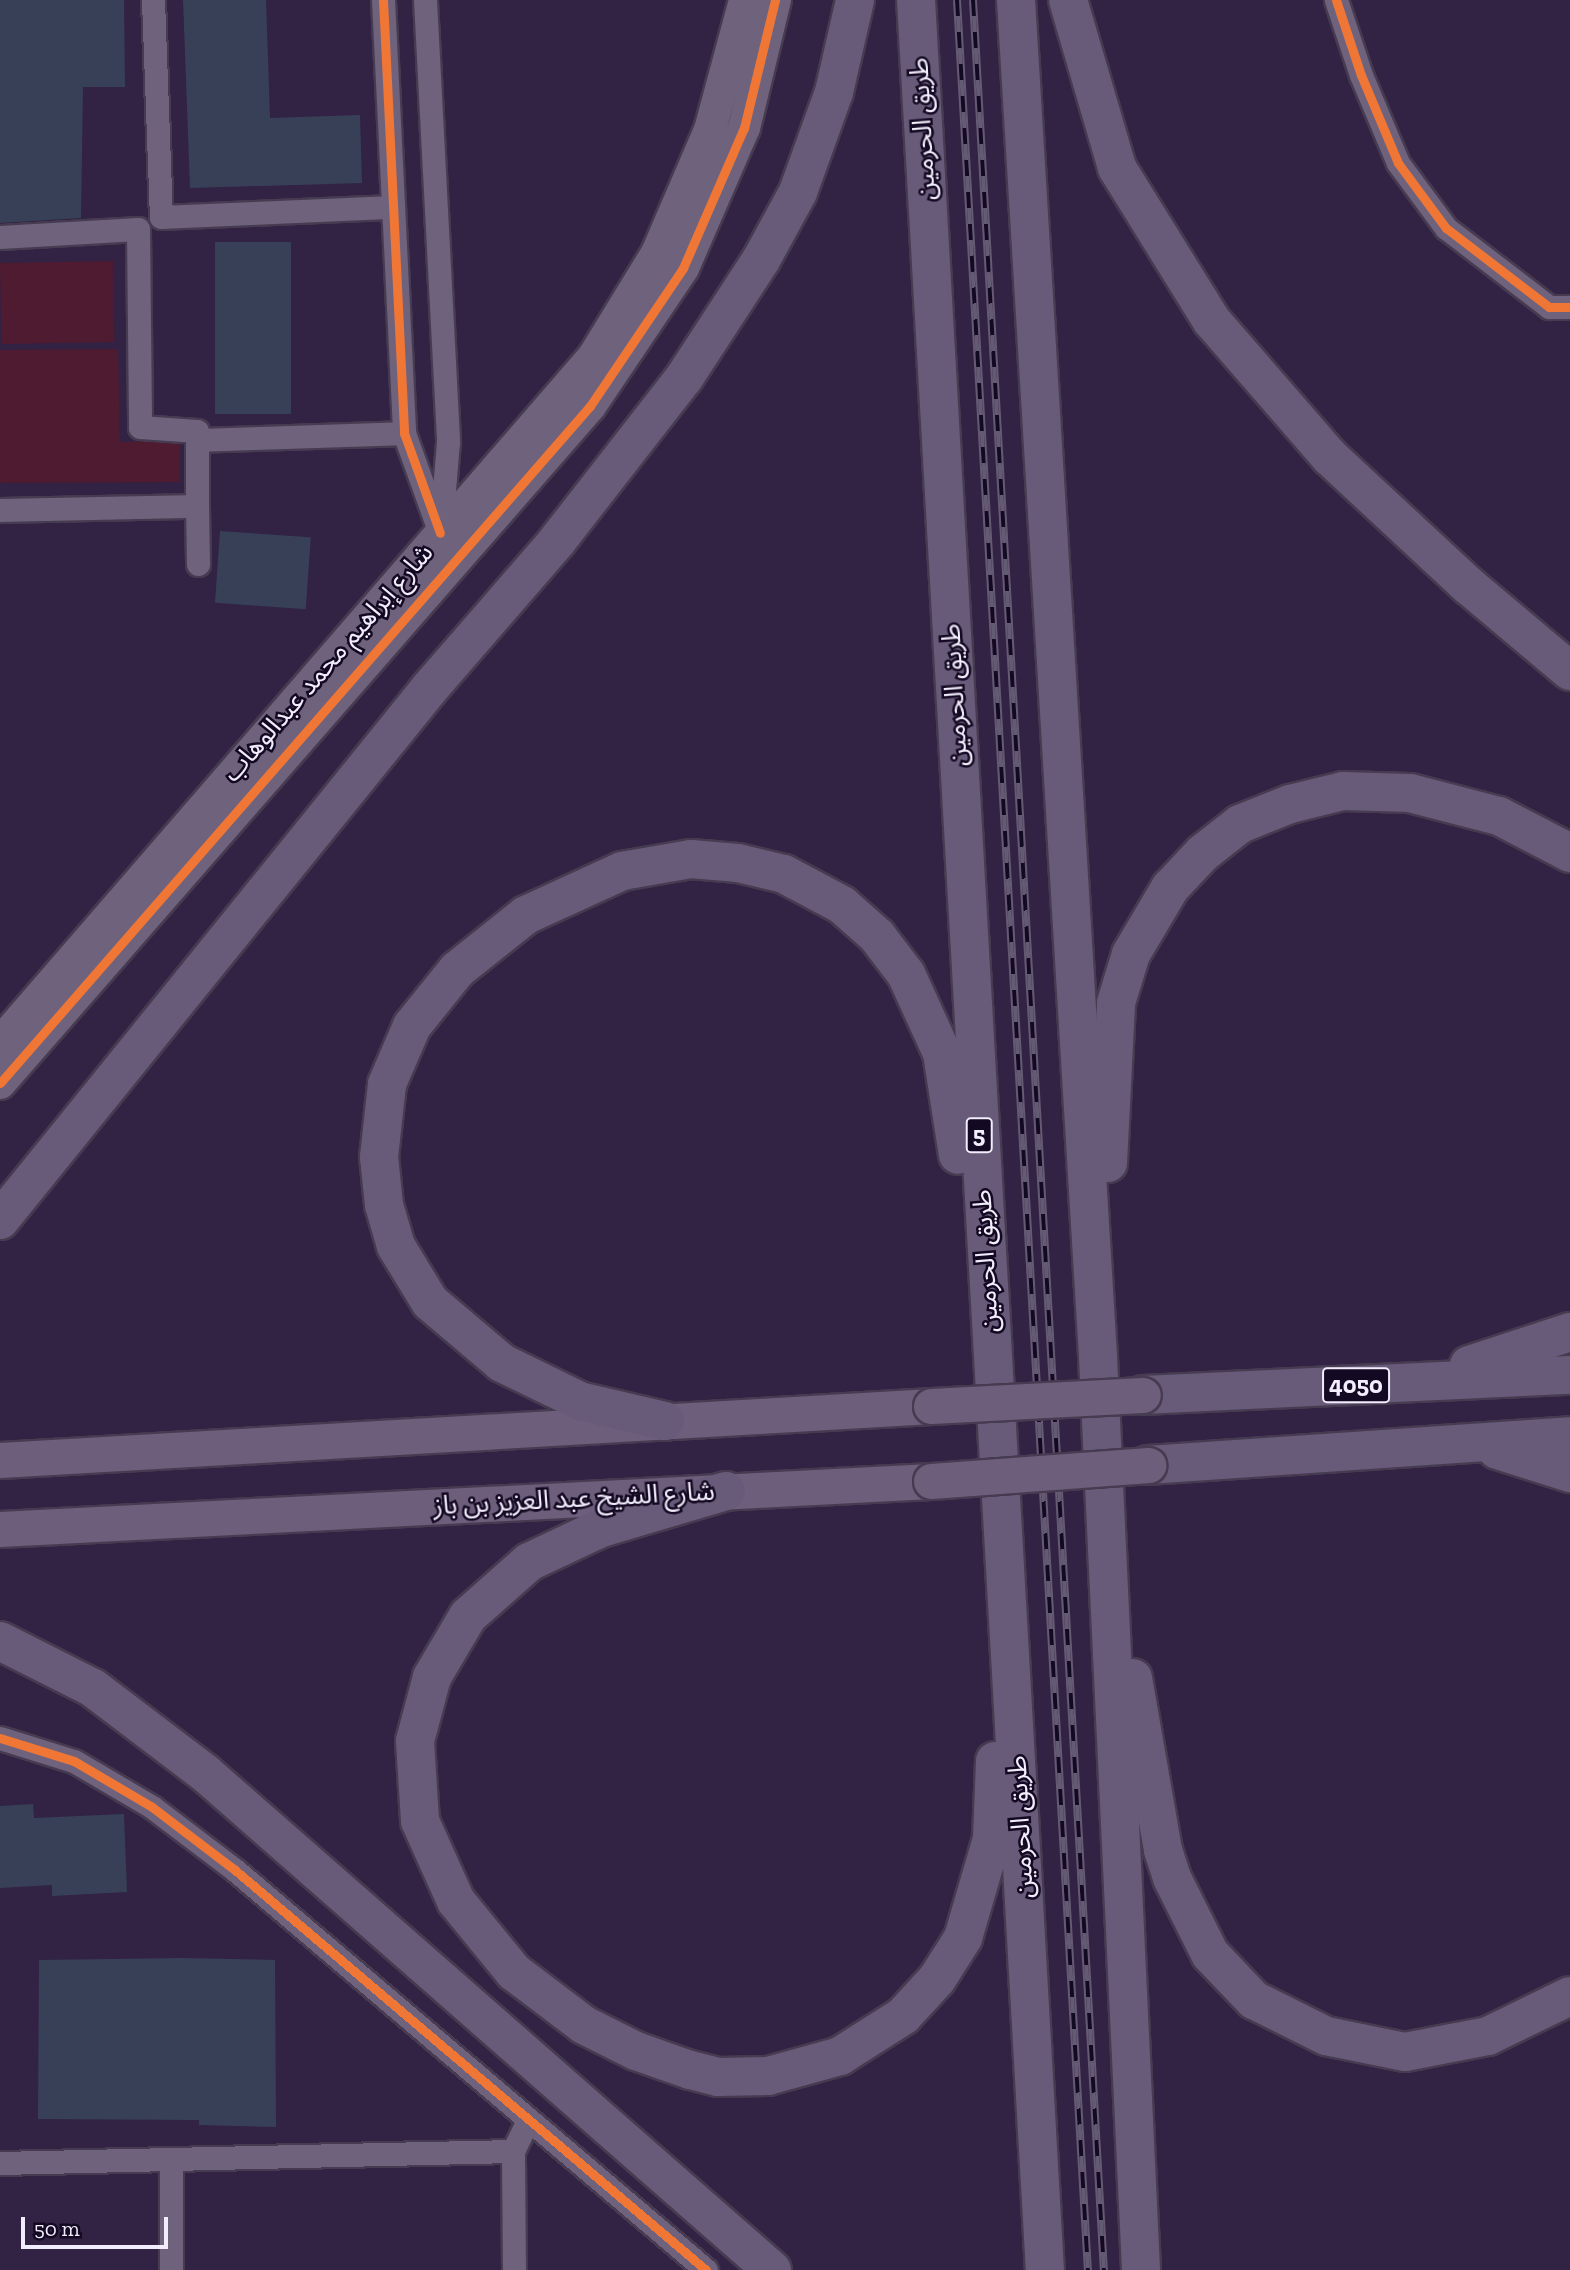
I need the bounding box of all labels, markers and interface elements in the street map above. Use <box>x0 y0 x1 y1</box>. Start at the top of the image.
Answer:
street label: طريق الحرمين <box>904 57 942 201</box>
street label: شارع إبراهيم محمد عبدالوهاب <box>216 538 440 788</box>
street label: طريق الحرمين <box>936 623 974 767</box>
road number: 5 <box>965 1114 993 1156</box>
street label: طريق الحرمين <box>967 1189 1005 1333</box>
road number: 4050 <box>1321 1364 1391 1406</box>
street label: شارع الشيخ عبد العزيز بن باز <box>432 1476 716 1522</box>
street label: طريق الحرمين <box>1002 1755 1040 1899</box>
scale bar <box>24 2204 172 2248</box>
text: 50 m <box>34 2216 80 2241</box>

